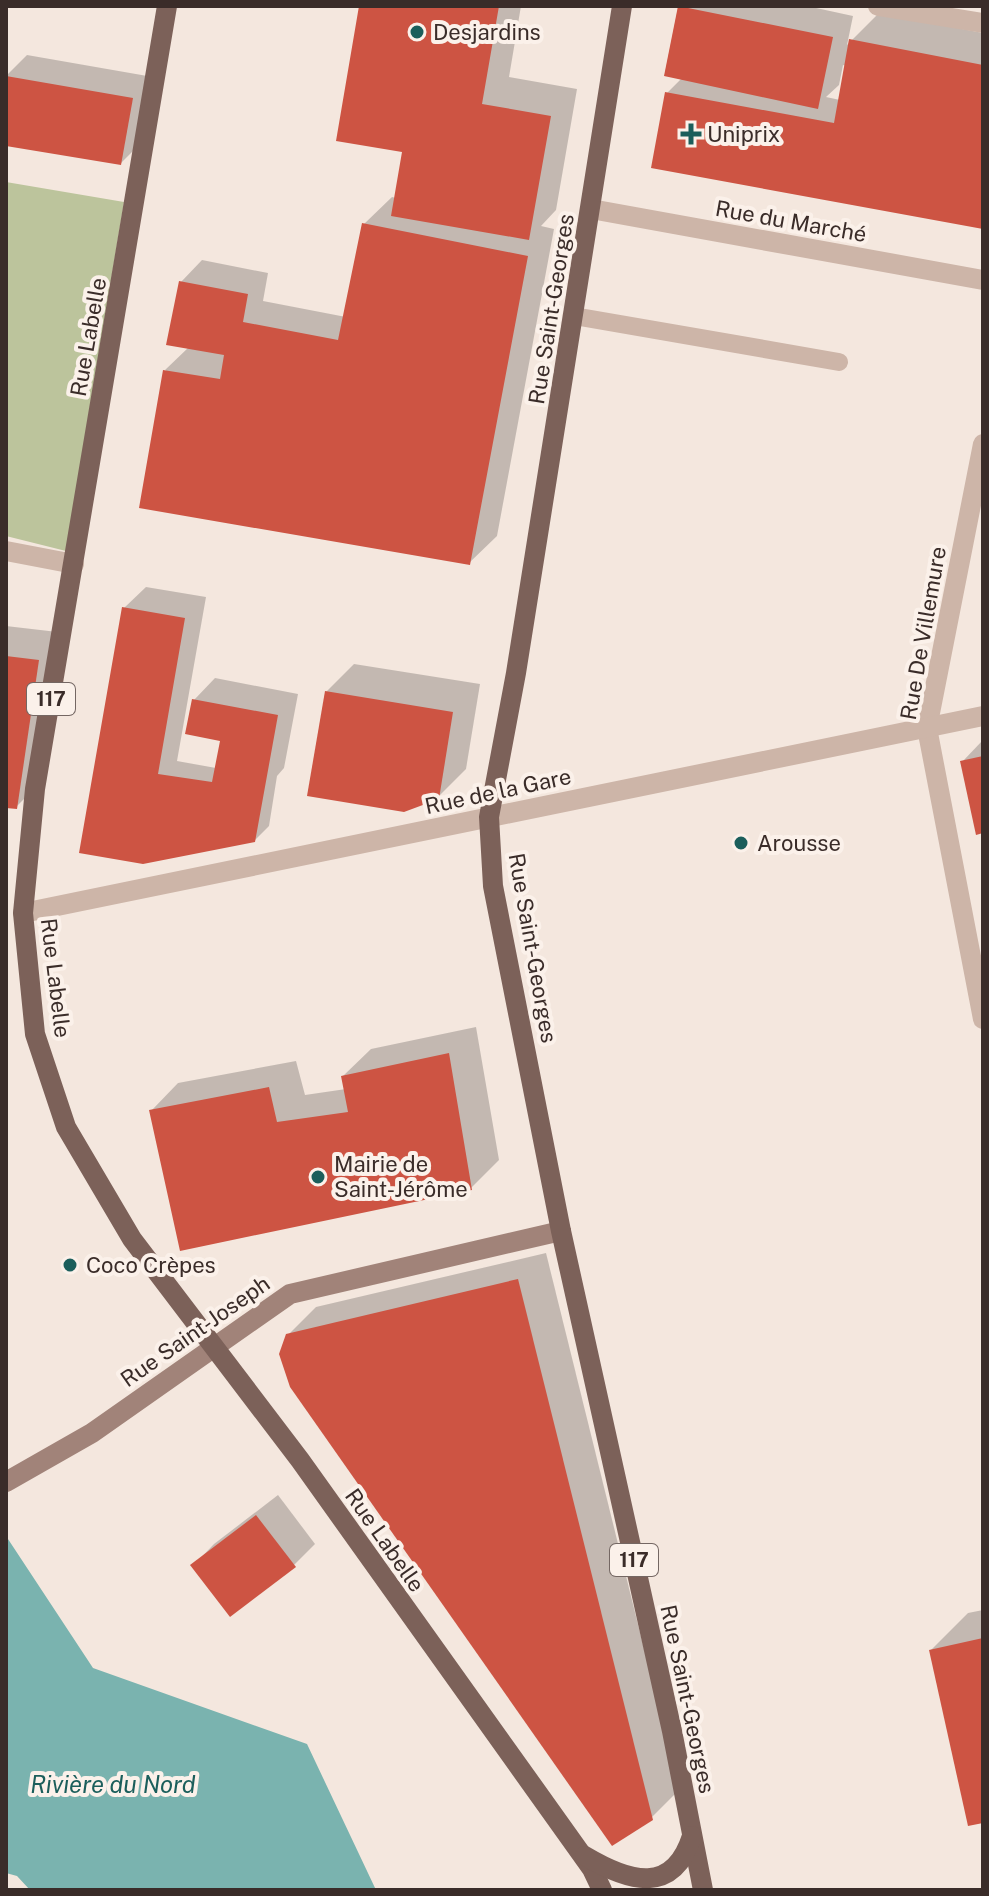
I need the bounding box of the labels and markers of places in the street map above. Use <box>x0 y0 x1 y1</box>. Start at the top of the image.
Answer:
place label: Desjardins <box>433 19 541 45</box>
marker: Desjardins <box>408 23 426 41</box>
place label: Uniprix <box>707 121 780 147</box>
marker: Uniprix <box>682 125 700 143</box>
place label: Arousse <box>757 830 841 856</box>
marker: Arousse <box>732 834 750 852</box>
place label: Mairie de Saint-Jérôme <box>334 1151 468 1202</box>
marker: Mairie de Saint-Jérôme <box>309 1168 327 1186</box>
place label: Coco Crèpes <box>86 1252 216 1278</box>
marker: Coco Crèpes <box>61 1256 79 1274</box>

